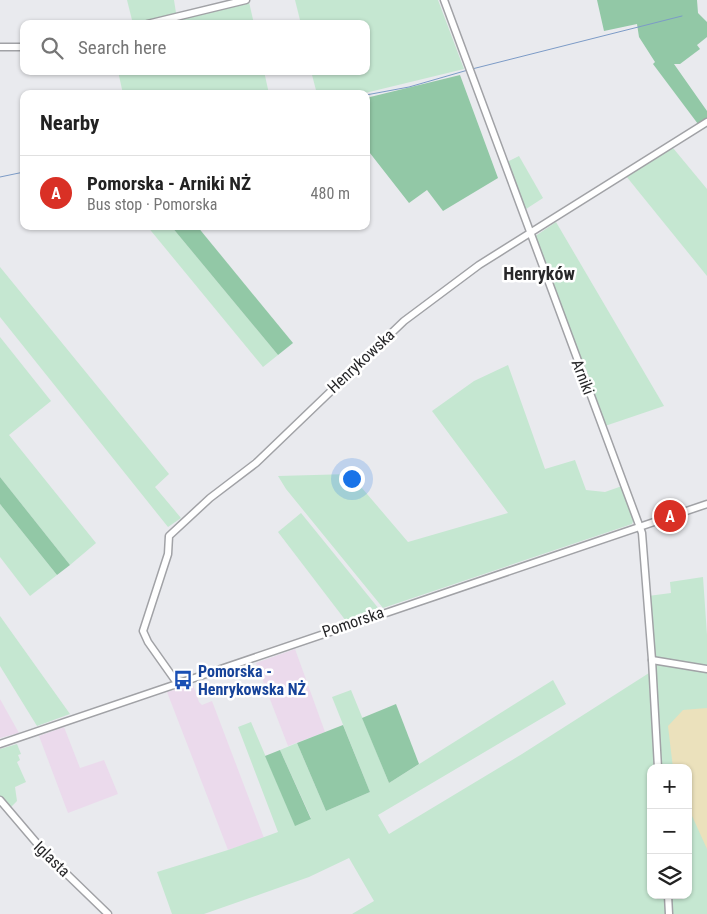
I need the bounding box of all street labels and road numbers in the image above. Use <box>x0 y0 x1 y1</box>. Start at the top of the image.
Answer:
street label: Henrykowska <box>324 325 398 397</box>
street label: Arniki <box>568 357 598 397</box>
street label: Pomorska <box>320 603 386 641</box>
street label: Iglasta <box>30 837 74 881</box>

